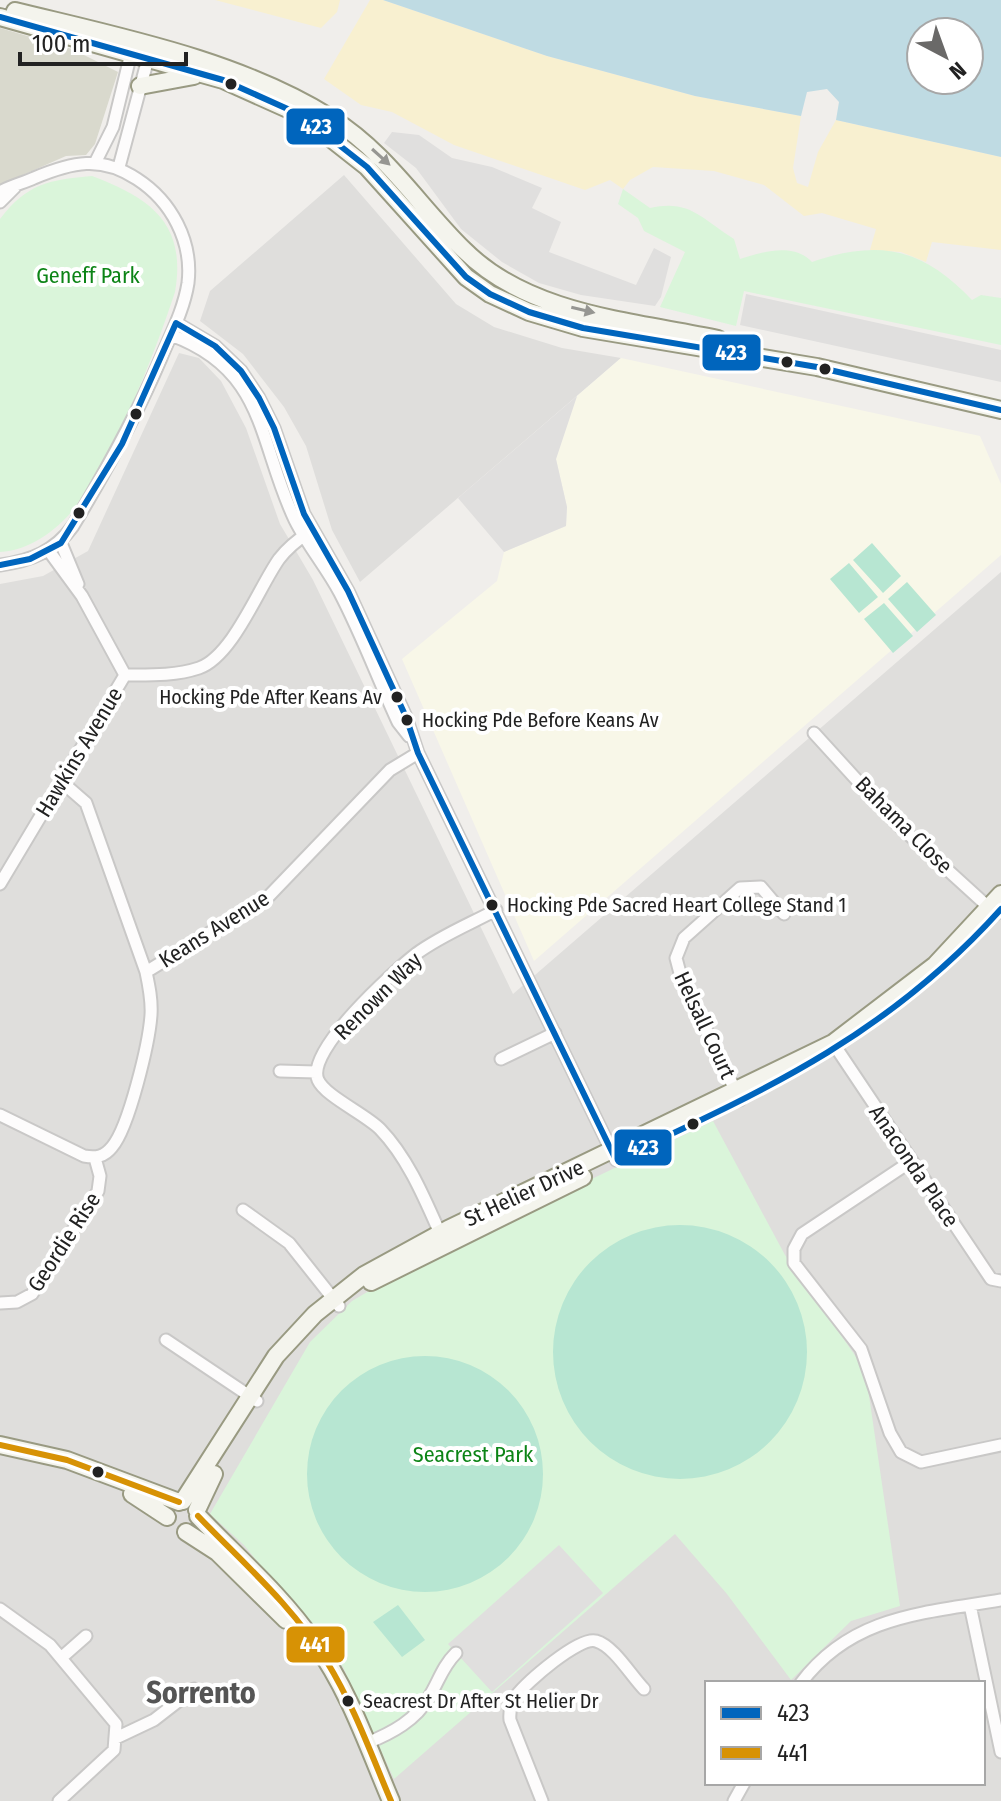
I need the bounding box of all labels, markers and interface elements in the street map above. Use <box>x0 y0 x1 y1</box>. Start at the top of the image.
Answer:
scale bar <box>20 16 186 66</box>
north arrow <box>905 16 985 96</box>
text: 100 m <box>32 30 90 58</box>
text: N <box>944 56 972 85</box>
unlabelled marker <box>223 76 239 92</box>
line badge: 423 <box>285 107 346 146</box>
text: 423 <box>300 113 332 140</box>
one-way arrow <box>371 148 391 165</box>
park label: Geneff Park <box>36 262 141 289</box>
one-way arrow <box>571 304 596 317</box>
line badge: 423 <box>701 333 762 372</box>
text: 423 <box>715 339 747 366</box>
unlabelled marker <box>779 354 795 370</box>
unlabelled marker <box>817 361 833 377</box>
unlabelled marker <box>128 406 144 422</box>
unlabelled marker <box>71 505 87 521</box>
street label: Hawkins Avenue <box>30 682 128 822</box>
place label: Hocking Pde After Keans Av <box>159 685 382 709</box>
marker: Hocking Pde After Keans Av <box>389 689 405 705</box>
place label: Hocking Pde Before Keans Av <box>422 708 659 732</box>
marker: Hocking Pde Before Keans Av <box>399 712 415 728</box>
street label: Bahama Close <box>850 771 958 879</box>
street label: Keans Avenue <box>154 884 274 974</box>
place label: Hocking Pde Sacred Heart College Stand 1 <box>507 893 846 917</box>
marker: Hocking Pde Sacred Heart College Stand 1 <box>484 897 500 913</box>
street label: Renown Way <box>329 946 428 1045</box>
street label: Helsall Court <box>668 967 742 1084</box>
street label: Anaconda Place <box>863 1100 965 1232</box>
unlabelled marker <box>685 1116 701 1132</box>
line badge: 423 <box>613 1128 673 1167</box>
text: 423 <box>627 1134 659 1161</box>
street label: St Helier Drive <box>460 1153 588 1233</box>
street label: Geordie Rise <box>22 1187 106 1297</box>
park label: Seacrest Park <box>413 1441 534 1468</box>
unlabelled marker <box>90 1464 106 1480</box>
line badge: 441 <box>285 1625 346 1664</box>
text: 441 <box>300 1631 330 1658</box>
district label: Sorrento <box>146 1675 256 1711</box>
legend <box>705 1681 985 1785</box>
place label: Seacrest Dr After St Helier Dr <box>363 1689 598 1713</box>
marker: Seacrest Dr After St Helier Dr <box>340 1693 356 1709</box>
text: 423 <box>777 1699 810 1727</box>
text: 441 <box>777 1739 808 1767</box>

